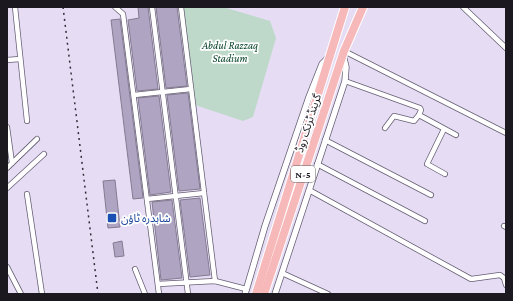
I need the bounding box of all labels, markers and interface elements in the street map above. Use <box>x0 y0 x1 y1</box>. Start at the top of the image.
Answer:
park label: Abdul Razzaq Stadium <box>201 39 258 64</box>
street label: گرینڈ ٹرنک روڈ <box>293 92 324 154</box>
road number: N-5 <box>291 166 315 182</box>
marker: شاہدرہ ٹاؤن <box>106 212 118 224</box>
place label: شاہدرہ ٹاؤن <box>121 212 171 225</box>

